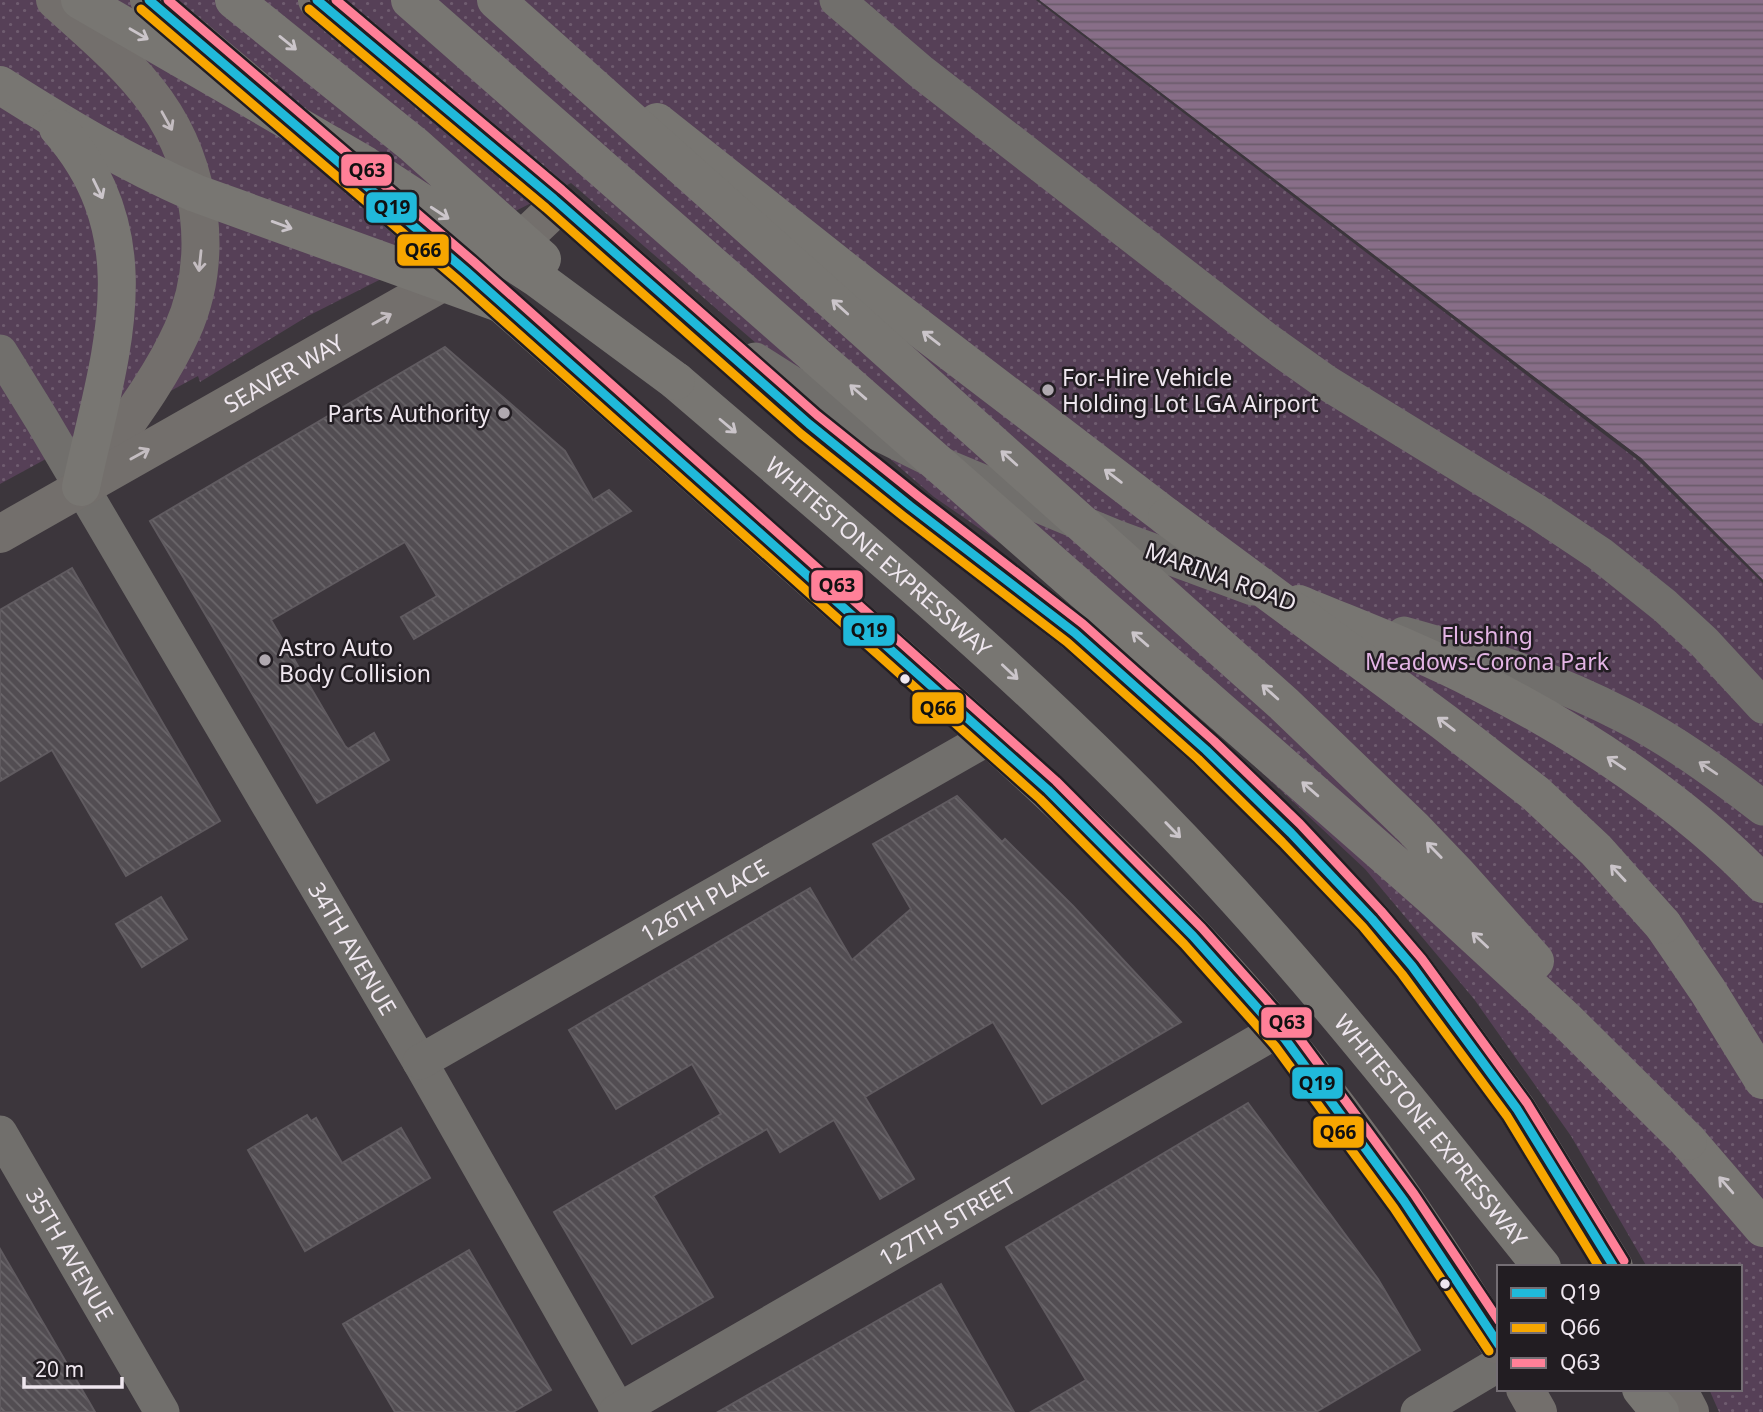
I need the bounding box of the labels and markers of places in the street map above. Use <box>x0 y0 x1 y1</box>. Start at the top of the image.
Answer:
place label: For-Hire Vehicle Holding Lot LGA Airport <box>1062 361 1319 419</box>
marker: For-Hire Vehicle Holding Lot LGA Airport <box>1040 382 1056 398</box>
place label: Parts Authority <box>328 397 490 429</box>
marker: Parts Authority <box>496 405 512 421</box>
place label: Astro Auto Body Collision <box>279 631 431 689</box>
marker: Astro Auto Body Collision <box>257 652 273 668</box>
unlabelled marker <box>898 672 912 686</box>
unlabelled marker <box>1438 1277 1452 1291</box>

